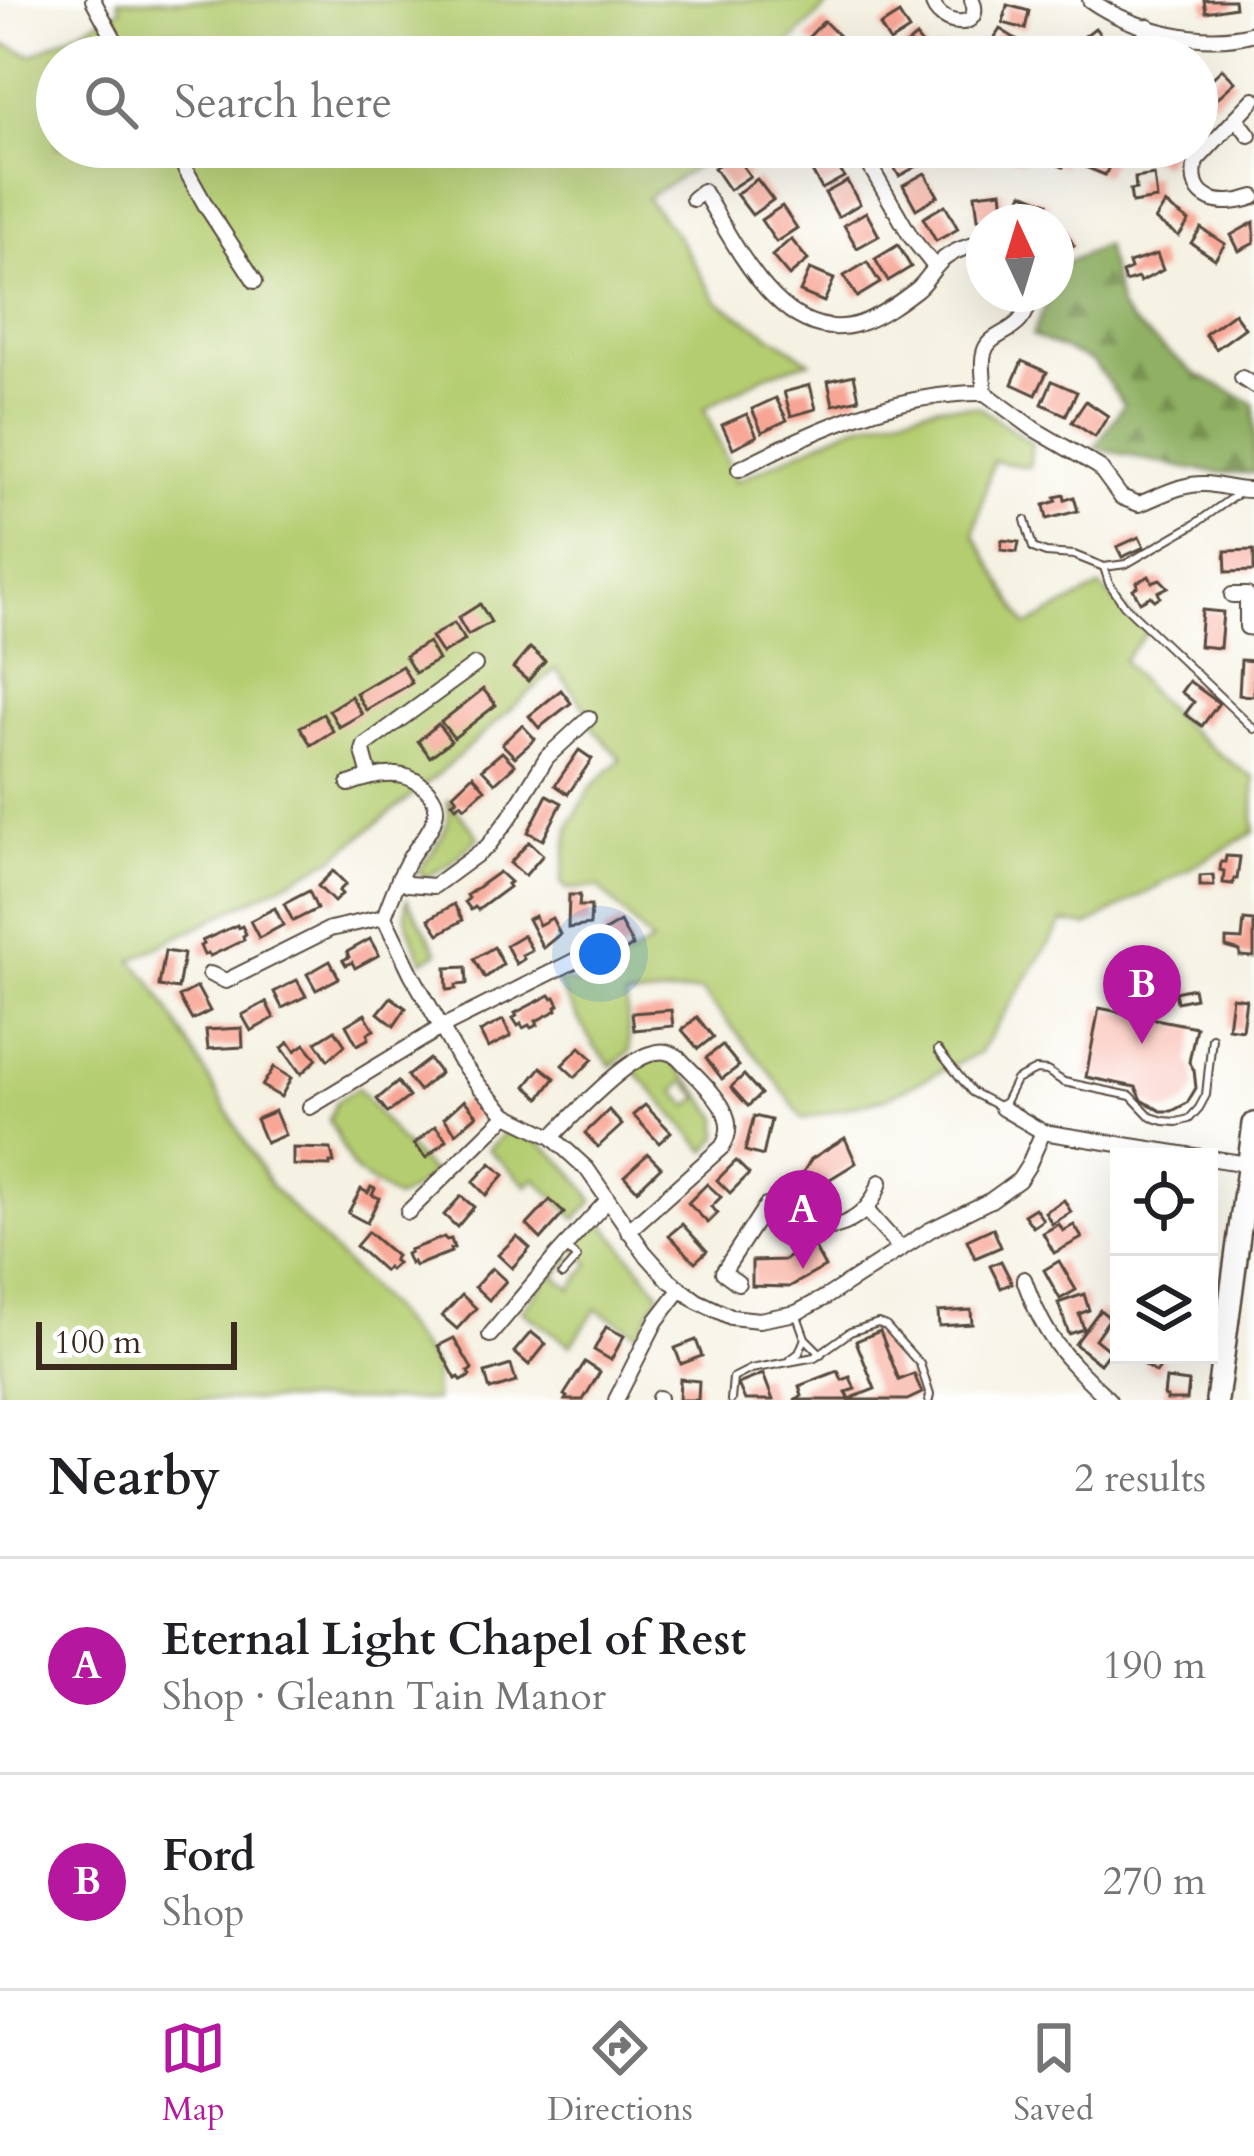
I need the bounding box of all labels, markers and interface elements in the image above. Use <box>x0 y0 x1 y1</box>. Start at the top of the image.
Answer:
search box <box>36 36 1218 168</box>
icon: search <box>78 69 144 135</box>
text: Search here <box>174 72 392 133</box>
north arrow <box>966 204 1074 312</box>
your location <box>570 924 630 984</box>
pin: B <box>1103 945 1181 1044</box>
map controls <box>1110 1148 1218 1364</box>
button: locate <box>1110 1148 1218 1256</box>
pin: A <box>764 1170 842 1269</box>
button: layers <box>1110 1256 1218 1364</box>
scale bar <box>36 1316 237 1369</box>
text: 100 m <box>54 1320 141 1365</box>
text: Nearby <box>48 1443 220 1513</box>
text: 2 results <box>1074 1452 1206 1505</box>
text: Eternal Light Chapel of Rest <box>162 1609 746 1670</box>
text: A <box>72 1639 102 1692</box>
text: 190 m <box>1103 1639 1206 1692</box>
text: Shop · Gleann Tain Manor <box>162 1670 606 1723</box>
text: Ford <box>162 1825 255 1886</box>
text: B <box>73 1855 101 1908</box>
text: 270 m <box>1103 1855 1206 1908</box>
text: Shop <box>162 1886 245 1939</box>
tab: Map <box>160 2015 226 2132</box>
tab: Directions <box>547 2015 693 2132</box>
tab: Saved <box>1014 2015 1094 2132</box>

